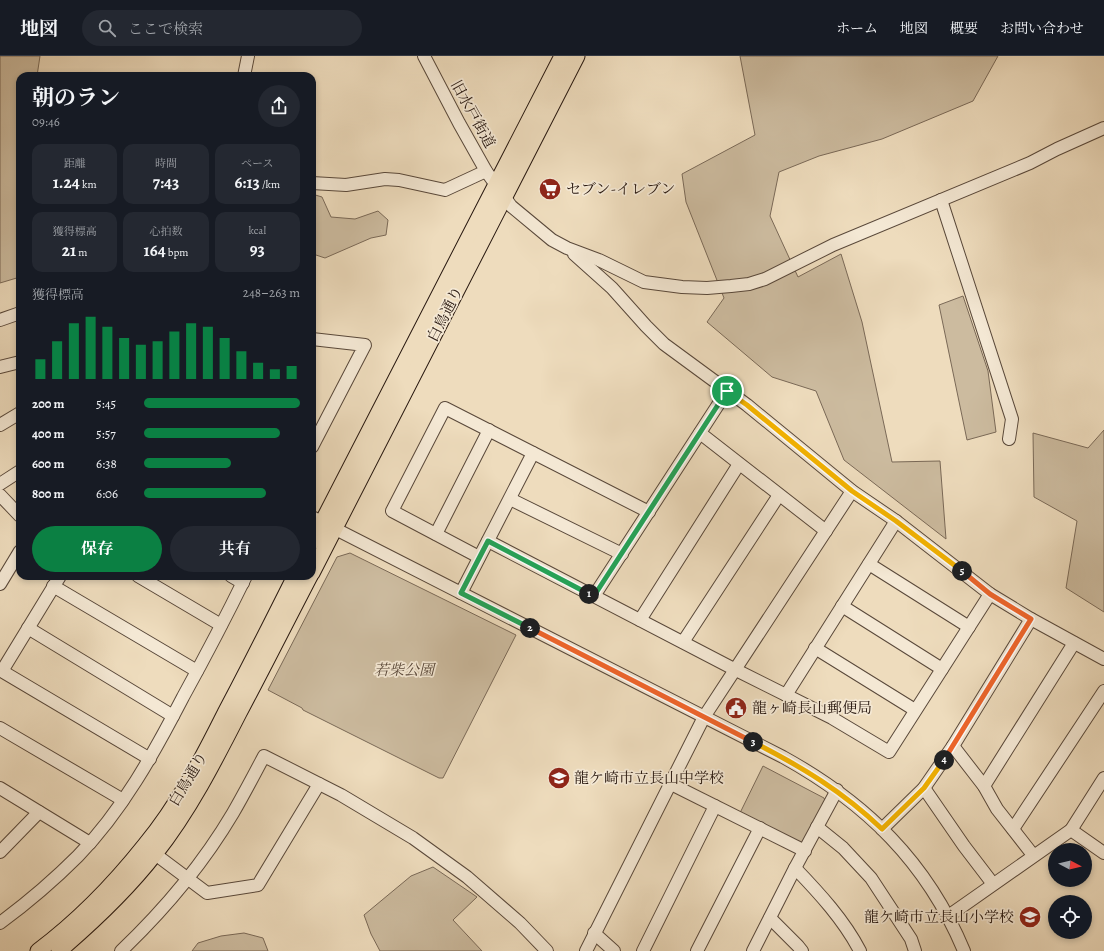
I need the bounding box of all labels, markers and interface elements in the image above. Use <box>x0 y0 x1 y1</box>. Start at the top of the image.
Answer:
search box <box>82 10 362 46</box>
text: 地図 <box>20 16 58 42</box>
icon: search <box>96 17 118 39</box>
text: ここで検索 <box>128 19 203 39</box>
text: ホーム <box>836 19 878 38</box>
text: 地図 <box>900 19 928 38</box>
text: 概要 <box>950 19 978 38</box>
text: お問い合わせ <box>1000 19 1084 38</box>
street label: 旧水戸街道 <box>446 76 500 152</box>
text: 朝のラン <box>32 83 120 113</box>
button: share <box>258 85 300 127</box>
text: 09:46 <box>32 113 60 130</box>
text: 距離 <box>64 156 86 171</box>
text: 時間 <box>155 156 177 171</box>
text: ペース <box>241 156 274 171</box>
text: 1.24 <box>53 171 80 194</box>
text: 7:43 <box>153 171 179 194</box>
text: 6:13 <box>234 171 260 194</box>
supermarket icon: セブン-イレブン <box>537 176 563 202</box>
text: km <box>80 177 97 192</box>
text: /km <box>260 177 280 192</box>
place label: セブン-イレブン <box>566 179 676 199</box>
text: kcal <box>249 223 266 238</box>
text: 獲得標高 <box>53 224 97 239</box>
text: 心拍数 <box>149 224 182 239</box>
text: 93 <box>250 238 265 261</box>
text: 21 <box>62 239 76 262</box>
text: 164 <box>144 239 166 262</box>
text: m <box>76 245 87 260</box>
text: bpm <box>166 245 188 260</box>
street label: 白鳥通り <box>422 283 468 345</box>
text: 248–263 m <box>243 284 300 301</box>
text: 獲得標高 <box>32 286 84 303</box>
pin <box>710 374 744 408</box>
icon: arrive <box>716 380 738 402</box>
text: 200 m <box>32 395 65 412</box>
text: 5:45 <box>96 395 116 412</box>
text: 400 m <box>32 425 64 442</box>
text: 5:57 <box>96 425 116 442</box>
text: 600 m <box>32 455 64 472</box>
text: 6:38 <box>96 455 117 472</box>
text: 800 m <box>32 485 64 502</box>
text: 6:06 <box>96 485 118 502</box>
button: 保存 <box>32 526 162 572</box>
button: 共有 <box>170 526 300 572</box>
pin: 5 <box>952 561 972 581</box>
text: 5 <box>960 563 964 578</box>
pin: 1 <box>579 584 599 604</box>
text: 1 <box>587 586 591 601</box>
pin: 2 <box>520 618 540 638</box>
text: 2 <box>527 620 533 635</box>
park label: 若柴公園 <box>374 660 437 680</box>
public building icon: 龍ヶ崎長山郵便局 <box>723 695 749 721</box>
place label: 龍ヶ崎長山郵便局 <box>752 698 872 718</box>
pin: 3 <box>743 732 763 752</box>
text: 3 <box>751 734 755 749</box>
street label: 白鳥通り <box>164 748 212 810</box>
pin: 4 <box>934 750 954 770</box>
text: 4 <box>941 752 947 767</box>
school or university icon: 龍ケ崎市立長山中学校 <box>546 765 572 791</box>
place label: 龍ケ崎市立長山中学校 <box>574 768 724 788</box>
north arrow <box>1048 843 1092 887</box>
map controls <box>1048 843 1092 939</box>
button: locate <box>1048 895 1092 939</box>
school or university icon: 龍ケ崎市立長山小学校 <box>1017 904 1043 930</box>
place label: 龍ケ崎市立長山小学校 <box>864 907 1014 927</box>

